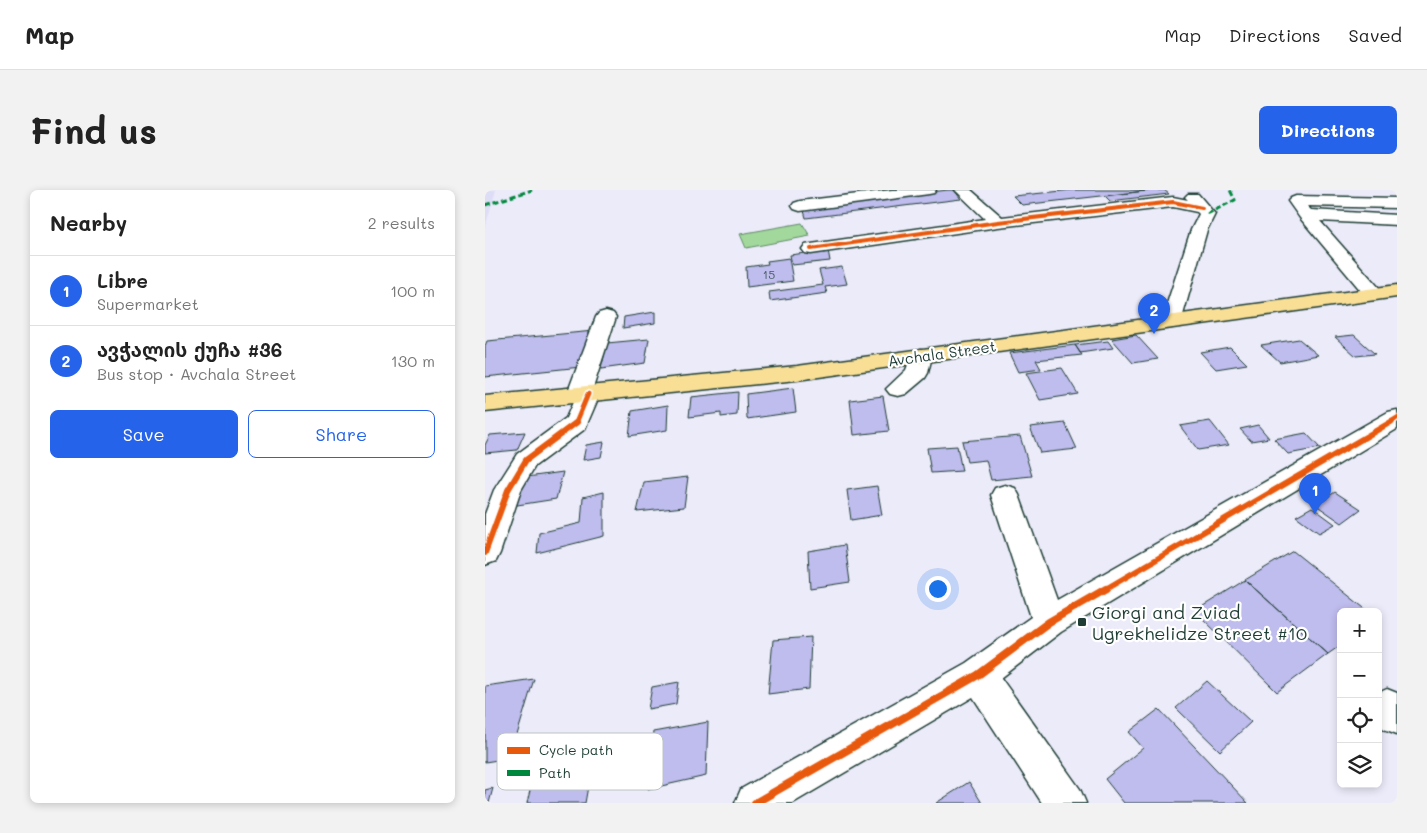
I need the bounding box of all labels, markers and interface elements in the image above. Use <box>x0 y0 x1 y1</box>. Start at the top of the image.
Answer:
text: Map <box>25 19 74 50</box>
text: Map <box>1164 23 1201 47</box>
text: Directions <box>1229 23 1321 47</box>
text: Saved <box>1349 23 1402 47</box>
button: Directions <box>1259 106 1397 154</box>
text: Find us <box>30 107 157 153</box>
text: Nearby <box>50 209 127 236</box>
text: 2 results <box>368 212 435 233</box>
house number: 15 <box>763 266 775 282</box>
text: Libre <box>97 268 148 293</box>
text: 1 <box>62 280 70 301</box>
text: 100 m <box>390 280 435 301</box>
text: Supermarket <box>97 293 199 314</box>
pin: 2 <box>1138 293 1170 334</box>
street label: Avchala Street <box>887 336 997 370</box>
text: ავჭალის ქუჩა #36 <box>97 337 282 362</box>
text: 2 <box>62 350 70 371</box>
text: 130 m <box>391 350 435 371</box>
text: Bus stop · Avchala Street <box>97 363 296 384</box>
button: Save <box>50 410 238 458</box>
button: Share <box>248 410 435 458</box>
pin: 1 <box>1299 473 1331 514</box>
your location <box>925 576 951 602</box>
place label: Giorgi and Zviad Ugrekhelidze Street #10 <box>1092 600 1307 645</box>
map controls <box>1337 608 1382 788</box>
button: + <box>1337 608 1382 653</box>
marker: Giorgi and Zviad Ugrekhelidze Street #10 <box>1076 616 1088 628</box>
button: − <box>1337 653 1382 698</box>
button: locate <box>1337 698 1382 743</box>
legend <box>497 733 663 790</box>
text: Cycle path <box>539 740 613 759</box>
button: layers <box>1337 743 1382 788</box>
text: Path <box>539 763 570 782</box>

